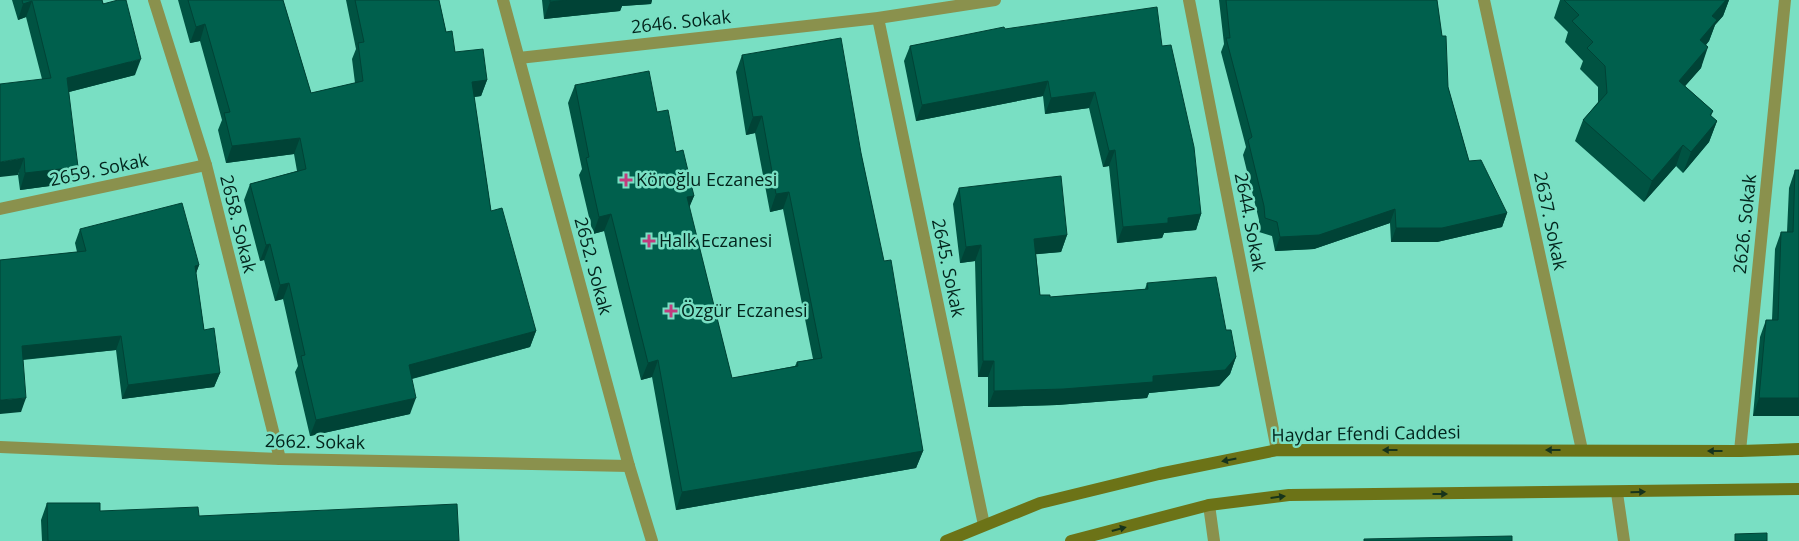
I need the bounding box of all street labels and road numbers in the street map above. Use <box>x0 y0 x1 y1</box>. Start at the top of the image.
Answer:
street label: 2646. Sokak <box>630 4 733 38</box>
street label: 2659. Sokak <box>47 147 151 191</box>
street label: 2637. Sokak <box>1529 169 1573 273</box>
street label: 2644. Sokak <box>1230 170 1272 274</box>
street label: 2658. Sokak <box>215 172 263 276</box>
street label: 2626. Sokak <box>1727 172 1761 275</box>
street label: 2652. Sokak <box>569 214 619 318</box>
street label: 2645. Sokak <box>927 216 971 320</box>
street label: Haydar Efendi Caddesi <box>1271 419 1461 447</box>
street label: 2662. Sokak <box>265 428 366 454</box>

